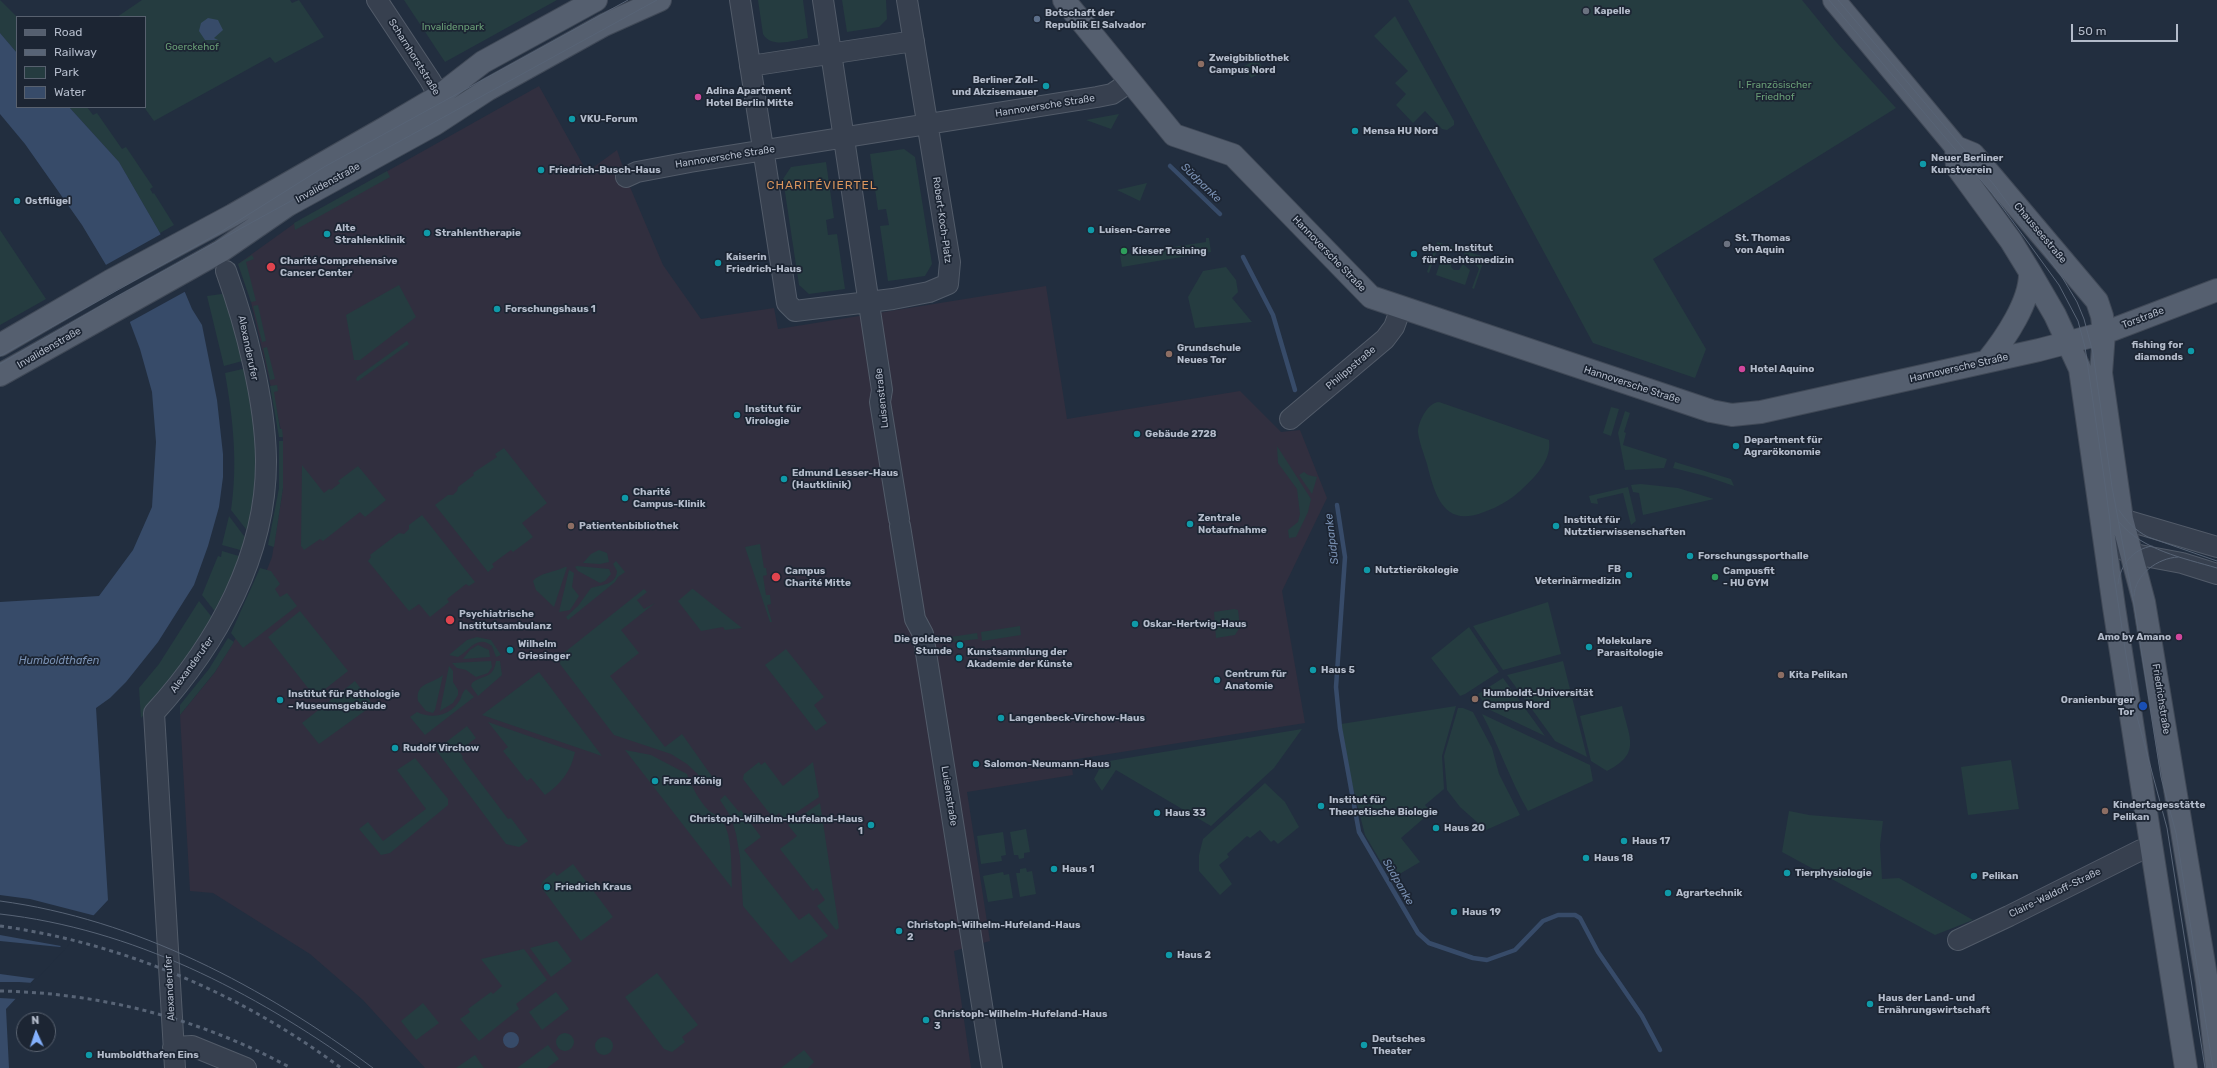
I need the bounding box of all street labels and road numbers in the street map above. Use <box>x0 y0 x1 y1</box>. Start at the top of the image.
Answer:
street label: Scharnhorststraße <box>386 17 442 97</box>
street label: Hannoversche Straße <box>994 92 1096 120</box>
street label: Hannoversche Straße <box>674 143 776 171</box>
street label: Invalidenstraße <box>294 160 362 206</box>
street label: Robert-Koch-Platz <box>930 176 954 264</box>
street label: Chausseestraße <box>2011 200 2069 266</box>
street label: Hannoversche Straße <box>1290 214 1368 294</box>
street label: Torstraße <box>2120 304 2166 332</box>
street label: Alexanderufer <box>235 314 261 382</box>
street label: Invalidenstraße <box>15 325 83 371</box>
street label: Philippstraße <box>1324 344 1378 392</box>
street label: Hannoversche Straße <box>1909 351 2009 385</box>
street label: Hannoversche Straße <box>1582 364 1682 406</box>
street label: Luisenstraße <box>873 367 891 429</box>
street label: Alexanderufer <box>168 635 216 695</box>
street label: Friedrichstraße <box>2150 663 2172 735</box>
street label: Luisenstraße <box>938 765 960 827</box>
street label: Claire-Waldoff-Straße <box>2007 866 2103 920</box>
street label: Alexanderufer <box>162 955 178 1021</box>

